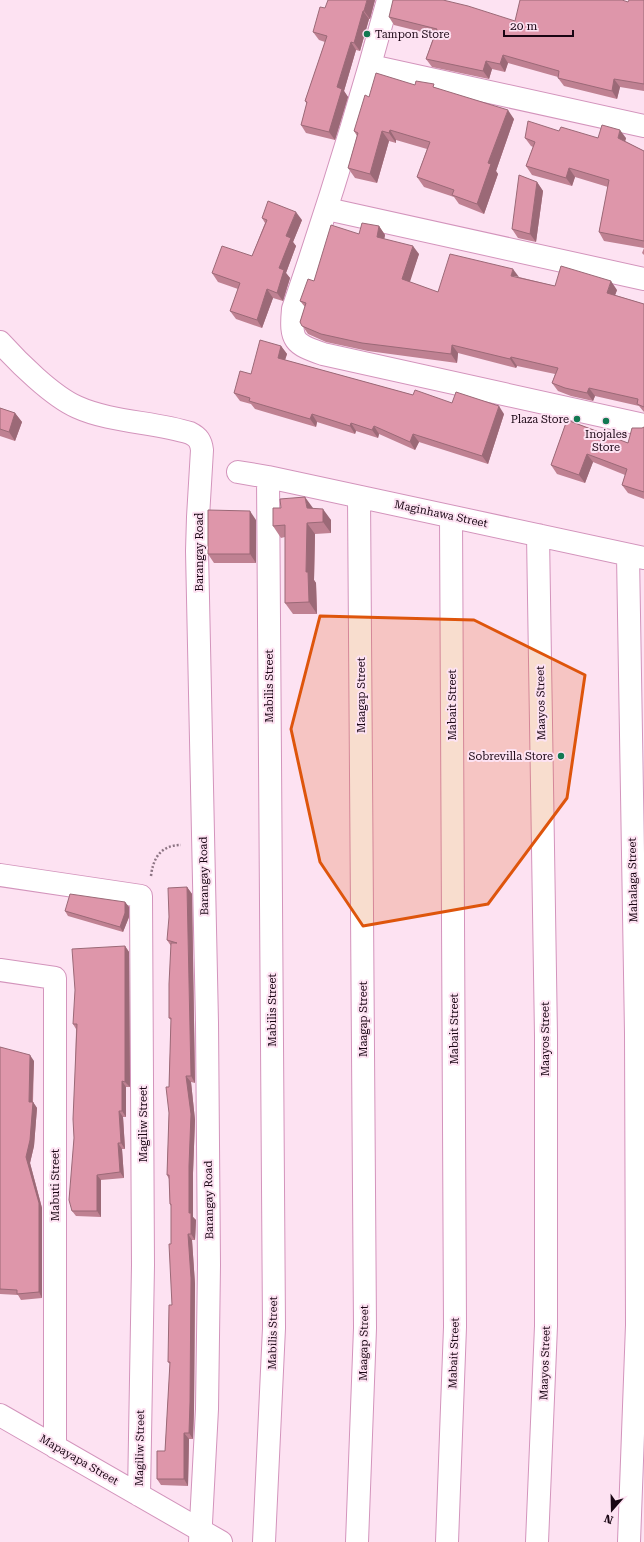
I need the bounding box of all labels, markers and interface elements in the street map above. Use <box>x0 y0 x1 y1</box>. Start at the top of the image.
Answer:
scale bar <box>504 12 573 38</box>
text: 20 m <box>510 19 537 33</box>
place label: Tampon Store <box>375 28 449 41</box>
marker: Tampon Store <box>362 29 372 39</box>
place label: Plaza Store <box>511 413 569 426</box>
marker: Plaza Store <box>572 414 582 424</box>
marker: Inojales Store <box>601 416 611 426</box>
place label: Inojales Store <box>585 428 627 454</box>
street label: Maginhawa Street <box>393 498 489 530</box>
street label: Barangay Road <box>193 513 206 591</box>
street label: Mabilis Street <box>263 649 276 723</box>
street label: Maagap Street <box>355 657 368 733</box>
street label: Maayos Street <box>534 666 548 740</box>
street label: Mabait Street <box>446 669 459 741</box>
place label: Sobrevilla Store <box>468 750 553 763</box>
marker: Sobrevilla Store <box>556 751 566 761</box>
street label: Barangay Road <box>197 836 211 916</box>
street label: Mahalaga Street <box>626 837 640 923</box>
street label: Mabilis Street <box>266 973 279 1047</box>
street label: Maagap Street <box>357 981 370 1057</box>
street label: Mabait Street <box>448 993 461 1065</box>
street label: Maayos Street <box>539 1002 552 1076</box>
street label: Magiliw Street <box>137 1086 150 1162</box>
street label: Mabuti Street <box>49 1149 62 1221</box>
street label: Barangay Road <box>202 1160 216 1240</box>
street label: Mabilis Street <box>266 1296 280 1370</box>
street label: Maagap Street <box>357 1305 371 1381</box>
street label: Mabait Street <box>446 1317 462 1389</box>
street label: Maayos Street <box>537 1326 553 1400</box>
street label: Magiliw Street <box>133 1410 147 1486</box>
street label: Mapayapa Street <box>37 1432 121 1488</box>
north arrow <box>592 1490 632 1530</box>
text: N <box>602 1511 615 1526</box>

